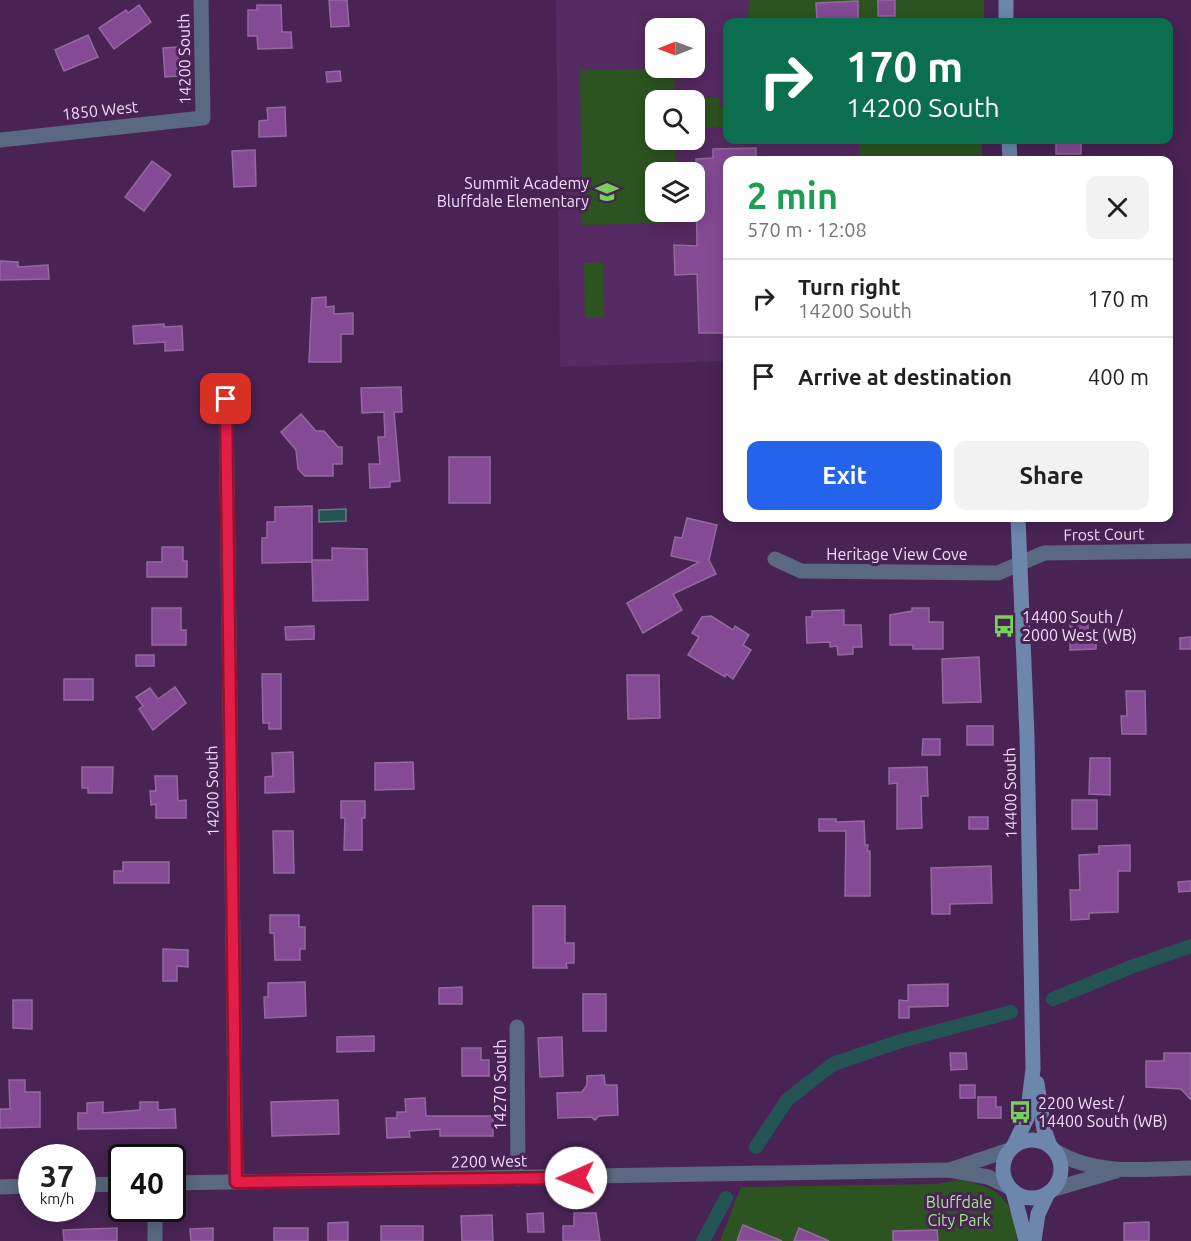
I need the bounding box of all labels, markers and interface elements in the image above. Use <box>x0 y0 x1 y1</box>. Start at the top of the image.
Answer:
street label: 14200 South <box>174 13 194 105</box>
north arrow <box>645 18 705 78</box>
map controls <box>645 18 705 222</box>
icon: right <box>747 42 825 120</box>
text: 170 m <box>846 43 963 90</box>
button: search <box>645 90 705 150</box>
text: 14200 South <box>846 92 1000 122</box>
street label: 1850 West <box>61 97 140 123</box>
button: layers <box>645 162 705 222</box>
place label: Summit Academy Bluffdale Elementary <box>437 174 589 210</box>
text: 2 min <box>747 175 838 216</box>
button: close <box>1086 176 1149 239</box>
school or university icon: Summit Academy Bluffdale Elementary <box>594 179 620 205</box>
text: 570 m · 12:08 <box>747 218 867 241</box>
text: Turn right <box>798 274 900 299</box>
icon: right <box>747 282 780 315</box>
text: 170 m <box>1088 286 1149 311</box>
text: 14200 South <box>798 299 912 322</box>
icon: arrive <box>747 360 780 393</box>
text: Arrive at destination <box>798 364 1012 389</box>
text: 400 m <box>1088 364 1149 389</box>
pin <box>200 373 251 424</box>
icon: arrive <box>209 382 242 415</box>
button: Exit <box>747 441 942 510</box>
button: Share <box>954 441 1149 510</box>
street label: Frost Court <box>1063 524 1145 544</box>
street label: Heritage View Cove <box>826 545 968 563</box>
place label: 14400 South / 2000 West (WB) <box>1022 608 1137 645</box>
bus stop icon: 14400 South / 2000 West (WB) <box>991 613 1017 639</box>
street label: 14200 South <box>202 745 222 837</box>
street label: 14400 South <box>1000 747 1020 839</box>
street label: 14270 South <box>491 1039 509 1131</box>
place label: 2200 West / 14400 South (WB) <box>1038 1094 1168 1131</box>
bus stop icon: 2200 West / 14400 South (WB) <box>1007 1099 1033 1125</box>
speed limit sign: 40 <box>108 1144 186 1222</box>
position arrow <box>544 1146 608 1210</box>
street label: 2200 West <box>451 1151 528 1171</box>
text: 37 <box>40 1159 74 1193</box>
text: km/h <box>40 1190 74 1207</box>
park label: Bluffdale City Park <box>926 1193 992 1229</box>

